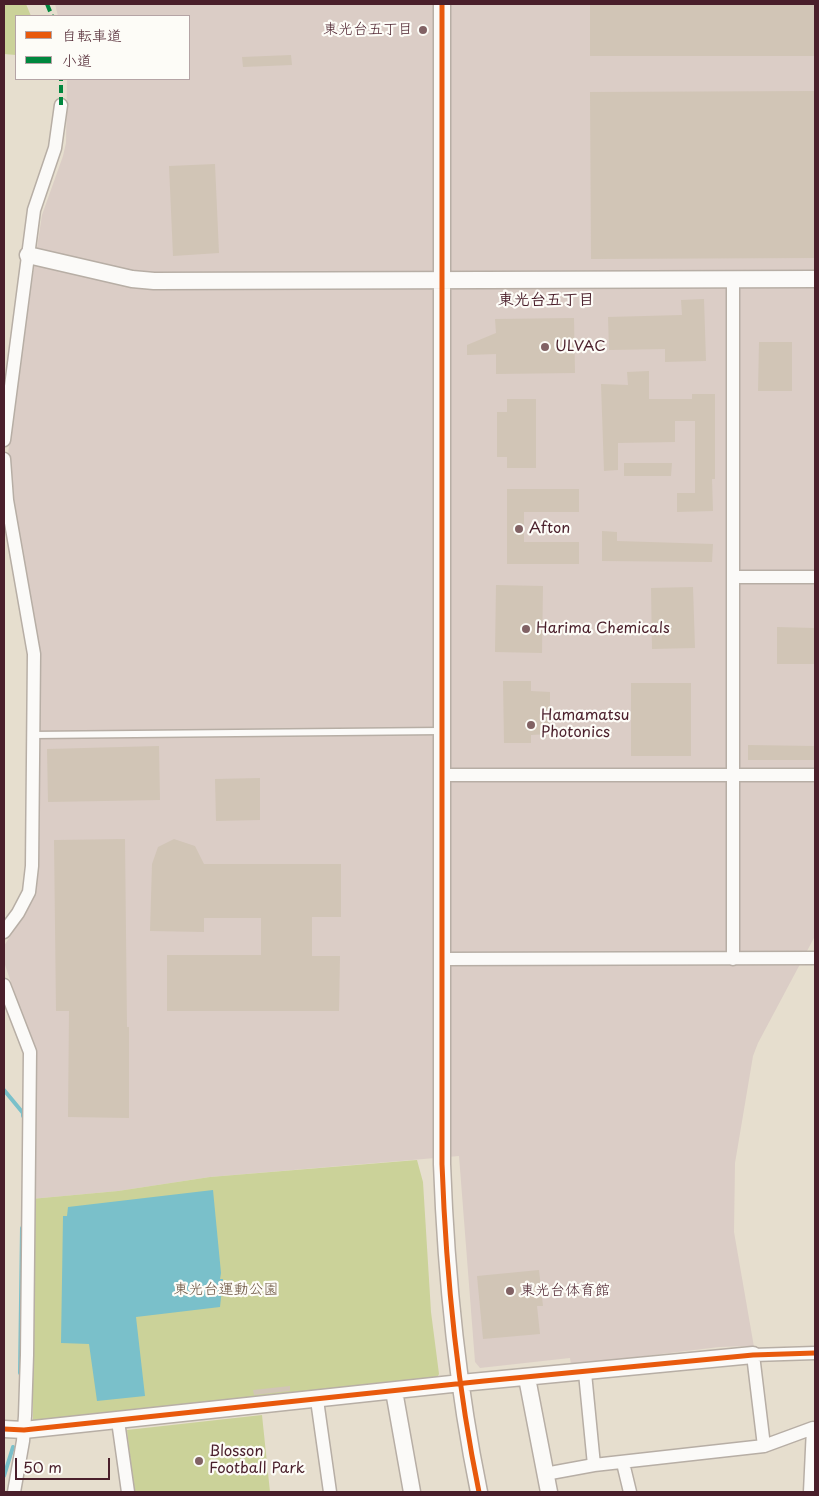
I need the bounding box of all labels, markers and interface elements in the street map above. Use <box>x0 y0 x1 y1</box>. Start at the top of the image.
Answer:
legend <box>15 15 190 80</box>
place label: 東光台五丁目 <box>323 21 413 39</box>
text: 自転車道 <box>62 23 122 46</box>
marker: 東光台五丁目 <box>417 24 429 36</box>
text: 小道 <box>62 48 92 71</box>
district label: 東光台五丁目 <box>498 291 594 311</box>
place label: ULVAC <box>555 338 606 356</box>
marker: ULVAC <box>539 341 551 353</box>
place label: Afton <box>529 520 570 538</box>
marker: Afton <box>513 523 525 535</box>
place label: Harima Chemicals <box>536 620 670 638</box>
marker: Harima Chemicals <box>520 623 532 635</box>
place label: Hamamatsu Photonics <box>541 707 629 742</box>
marker: Hamamatsu Photonics <box>525 719 537 731</box>
park label: 東光台運動公園 <box>174 1281 278 1299</box>
place label: 東光台体育館 <box>520 1282 610 1300</box>
marker: 東光台体育館 <box>504 1285 516 1297</box>
place label: Blosson Football Park <box>209 1443 305 1478</box>
scale bar <box>18 1448 112 1480</box>
text: 50 m <box>23 1455 62 1478</box>
marker: Blosson Football Park <box>193 1455 205 1467</box>

